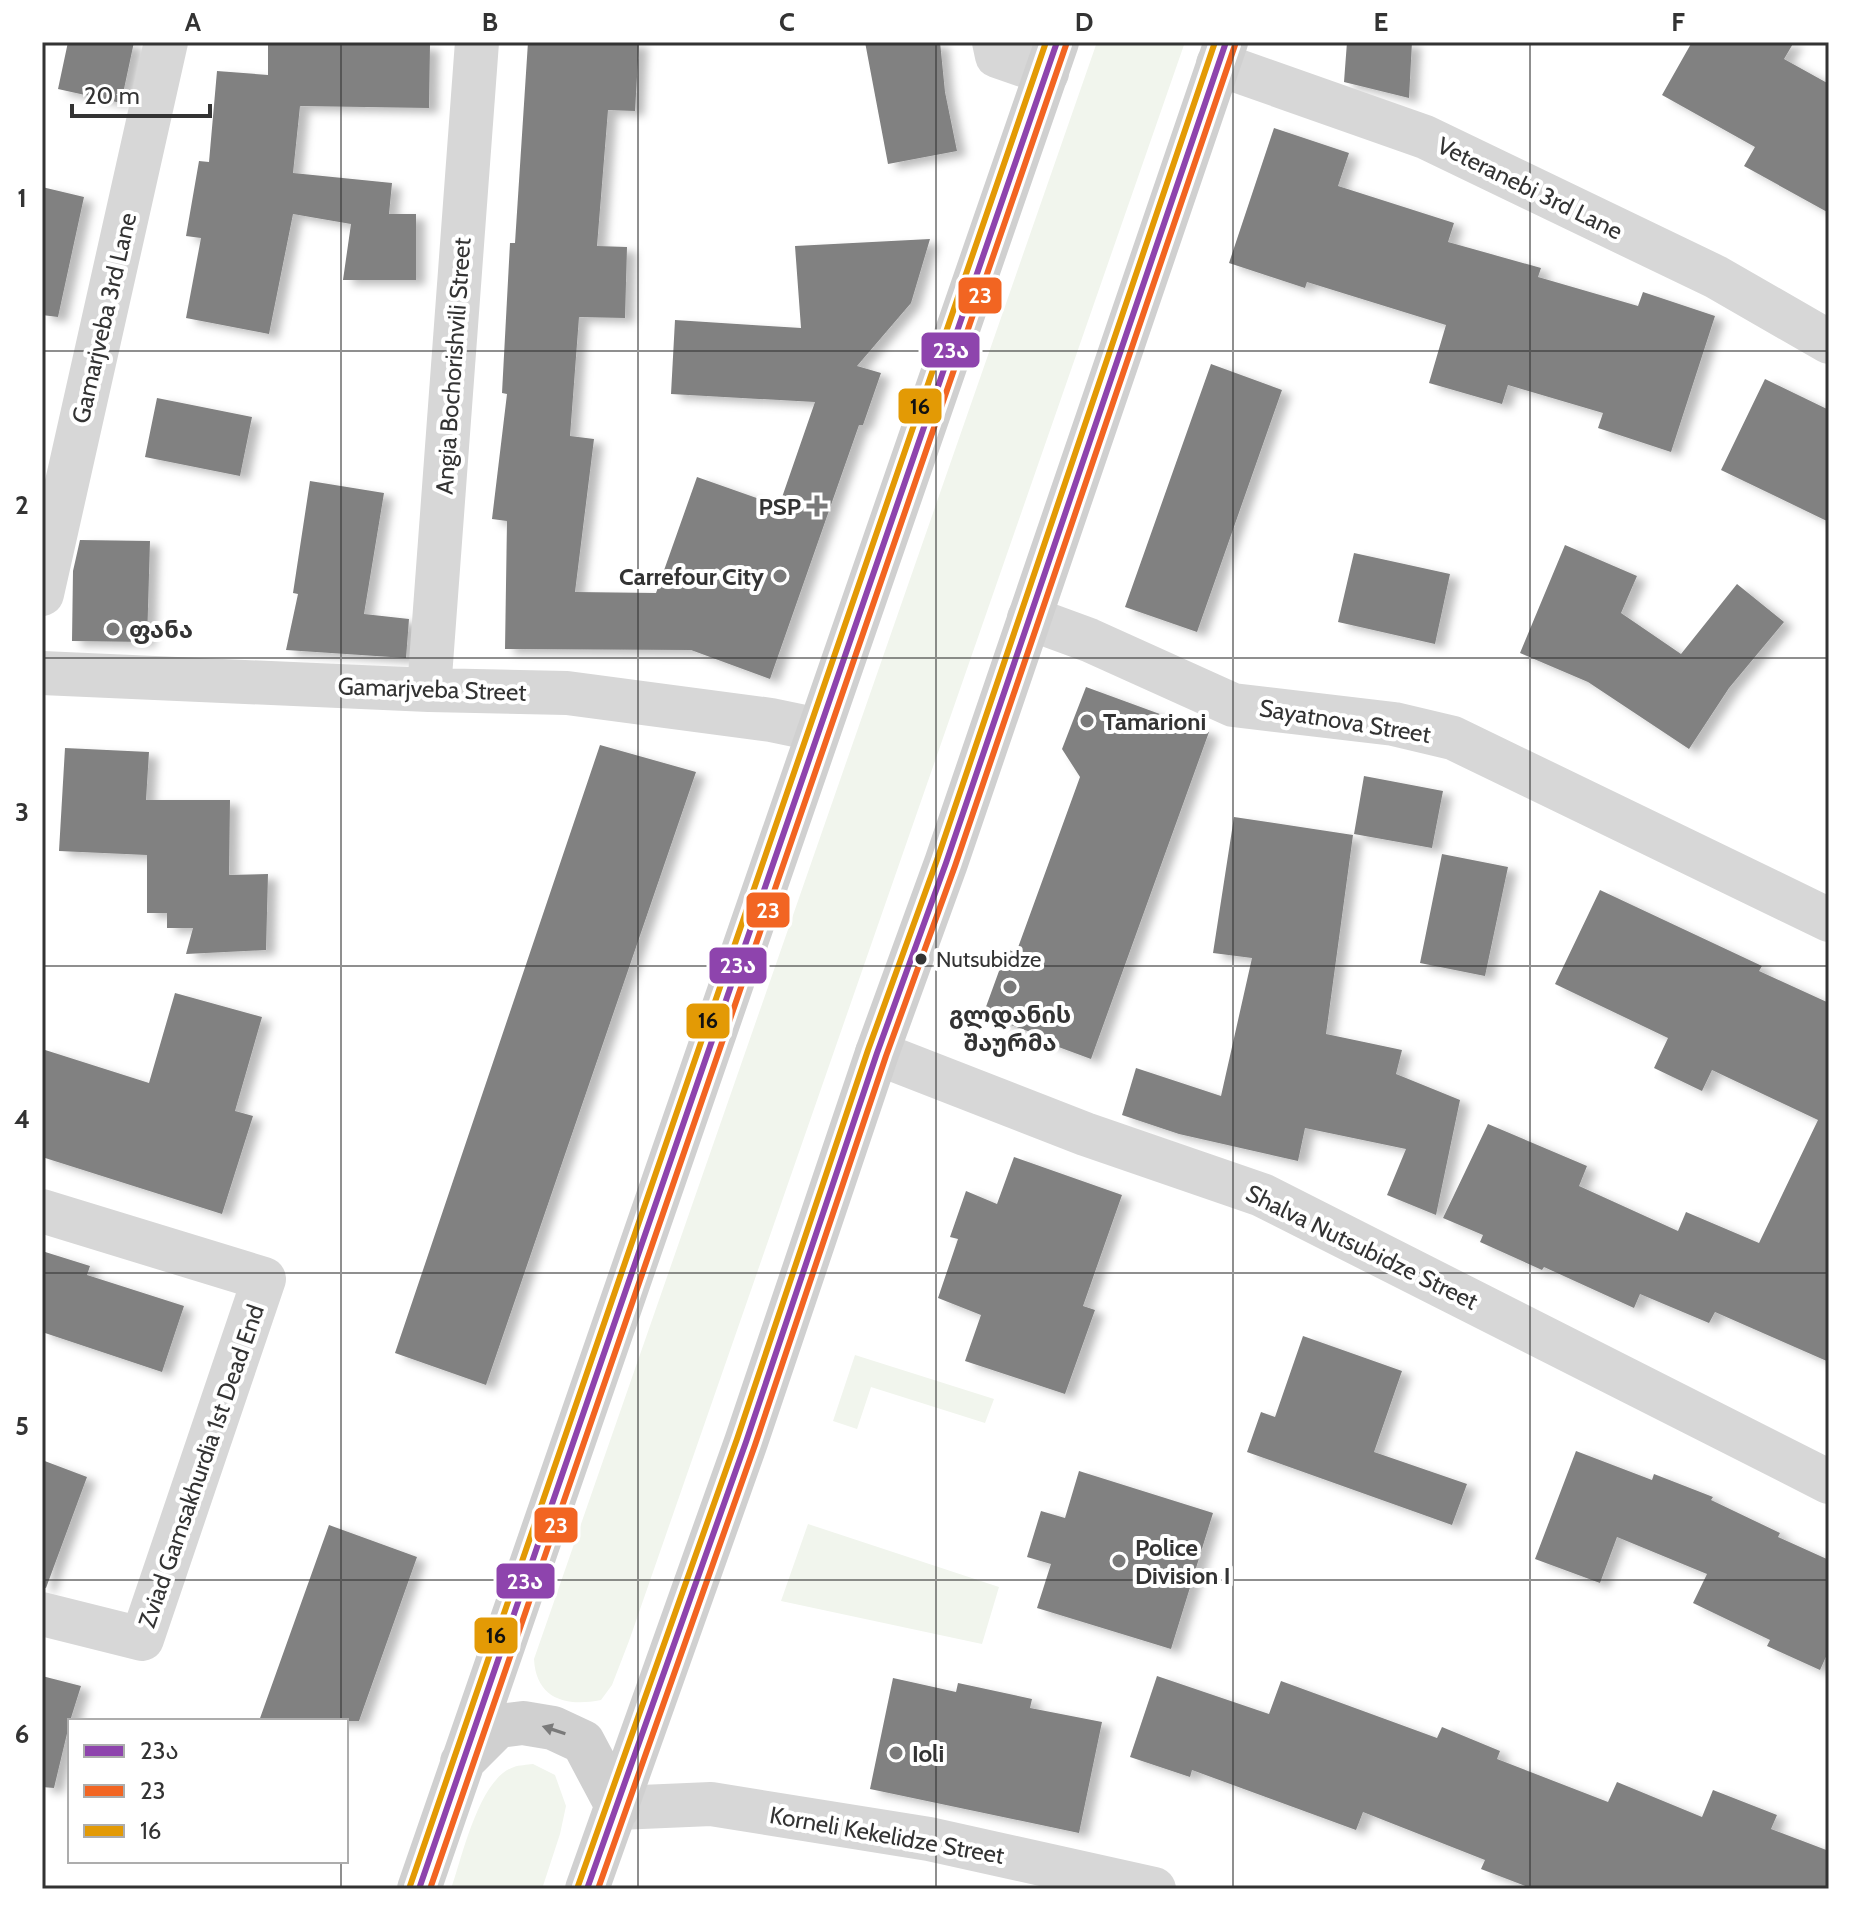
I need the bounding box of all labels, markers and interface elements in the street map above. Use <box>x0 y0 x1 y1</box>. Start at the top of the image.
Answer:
text: A <box>185 6 202 38</box>
text: B <box>482 6 498 38</box>
text: C <box>779 6 795 38</box>
text: D <box>1075 6 1093 38</box>
text: E <box>1374 6 1388 38</box>
text: F <box>1671 6 1685 38</box>
scale bar <box>72 68 210 118</box>
text: 20 m <box>84 81 140 110</box>
street label: Veteranebi 3rd Lane <box>1433 131 1627 245</box>
text: 1 <box>17 182 27 214</box>
street label: Gamarjveba 3rd Lane <box>66 210 142 426</box>
street label: Angia Bochorishvili Street <box>430 237 476 495</box>
line badge: 23 <box>957 276 1003 315</box>
text: 23 <box>968 282 992 309</box>
line badge: 23ა <box>920 331 981 369</box>
text: 23ა <box>933 337 969 364</box>
line badge: 16 <box>897 387 943 425</box>
text: 16 <box>910 393 930 420</box>
text: 2 <box>15 489 29 521</box>
place label: PSP <box>758 492 801 521</box>
marker: PSP <box>808 497 826 515</box>
place label: Carrefour City <box>619 562 764 591</box>
marker: Carrefour City <box>771 567 789 585</box>
place label: ფანა <box>129 615 193 644</box>
marker: ფანა <box>104 620 122 638</box>
street label: Gamarjveba Street <box>337 671 527 707</box>
street label: Sayatnova Street <box>1257 693 1433 749</box>
place label: Tamarioni <box>1103 707 1206 736</box>
marker: Tamarioni <box>1078 712 1096 730</box>
text: 3 <box>15 796 29 828</box>
line badge: 23 <box>745 891 791 929</box>
text: 23 <box>756 897 780 924</box>
line badge: 23ა <box>708 946 768 985</box>
place label: Nutsubidze <box>936 946 1041 973</box>
marker: Nutsubidze <box>913 951 929 967</box>
text: 23ა <box>720 952 756 979</box>
marker: გლდანის შაურმა <box>1001 978 1019 996</box>
place label: გლდანის შაურმა <box>949 1000 1071 1057</box>
line badge: 16 <box>685 1002 731 1040</box>
text: 16 <box>698 1007 718 1034</box>
text: 4 <box>14 1103 30 1135</box>
street label: Shalva Nutsubidze Street <box>1241 1178 1483 1316</box>
street label: Zviad Gamsakhurdia 1st Dead End <box>132 1301 270 1631</box>
text: 5 <box>15 1410 29 1442</box>
line badge: 23 <box>533 1506 579 1544</box>
text: 23 <box>544 1512 568 1539</box>
place label: Police Division I <box>1135 1533 1231 1590</box>
marker: Police Division I <box>1110 1552 1128 1570</box>
line badge: 23ა <box>495 1562 556 1600</box>
text: 23ა <box>507 1568 543 1595</box>
line badge: 16 <box>473 1616 519 1655</box>
text: 16 <box>486 1622 506 1649</box>
text: 6 <box>15 1718 29 1750</box>
legend <box>68 1719 348 1863</box>
one-way arrow <box>542 1724 566 1736</box>
text: 23ა <box>140 1736 179 1765</box>
place label: Ioli <box>912 1739 944 1768</box>
marker: Ioli <box>887 1744 905 1762</box>
text: 23 <box>140 1776 166 1805</box>
street label: Korneli Kekelidze Street <box>768 1800 1006 1870</box>
text: 16 <box>140 1816 161 1845</box>

